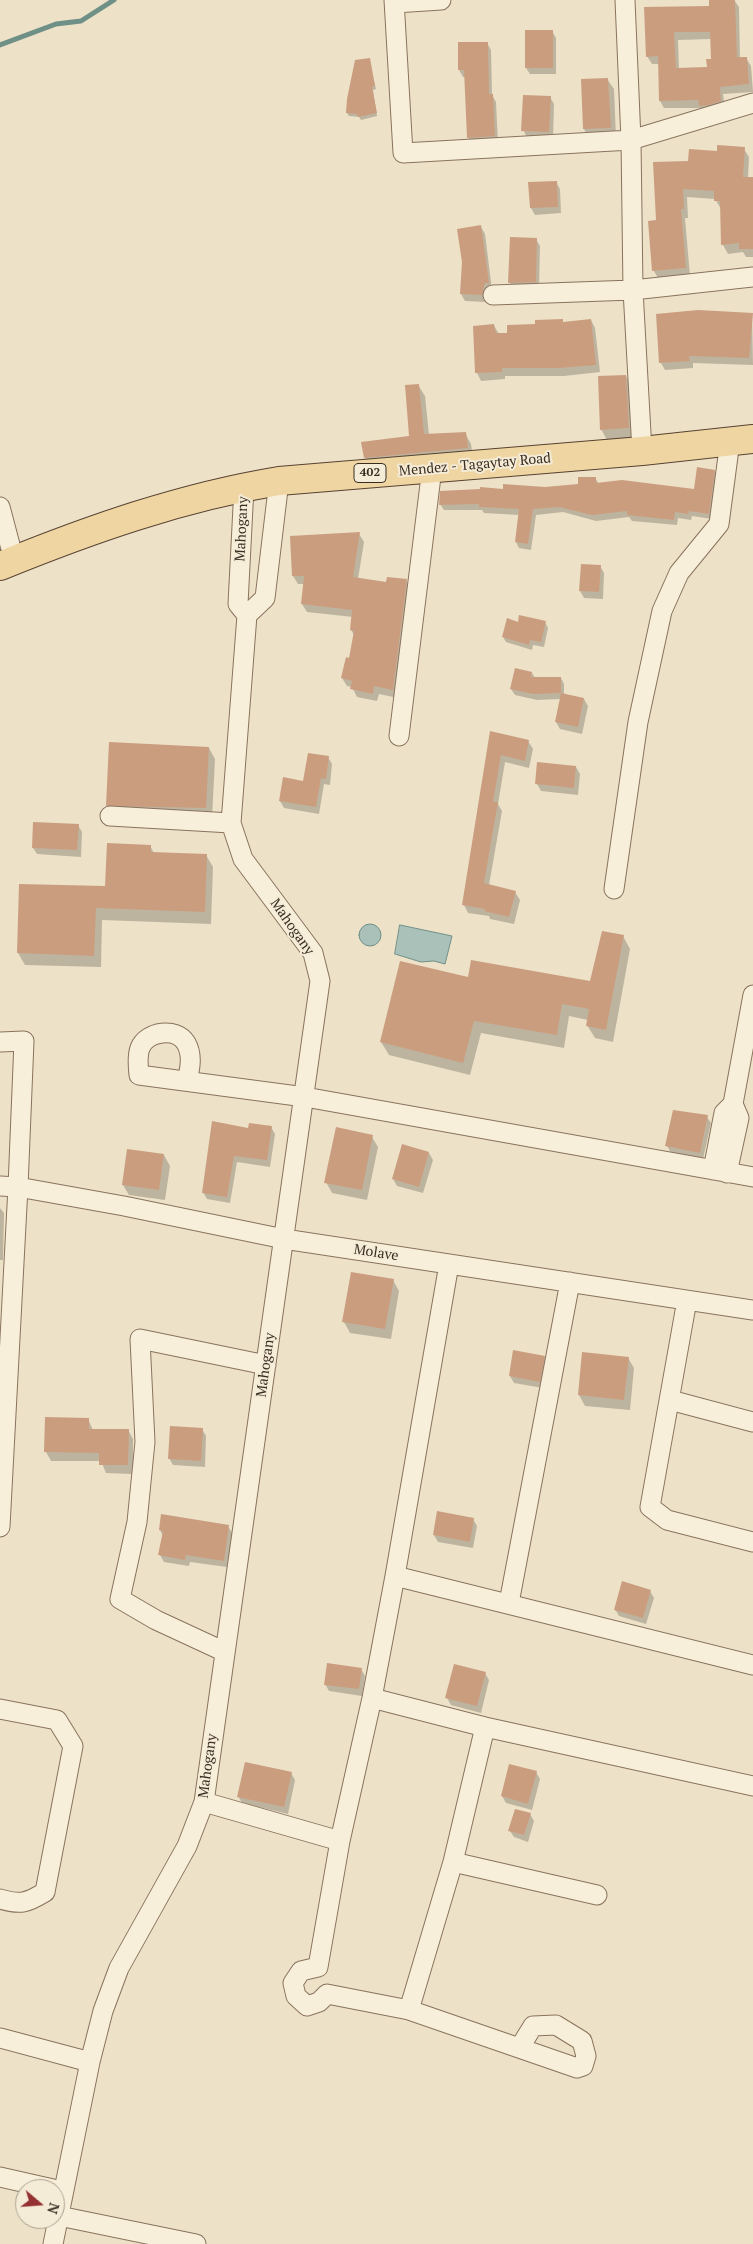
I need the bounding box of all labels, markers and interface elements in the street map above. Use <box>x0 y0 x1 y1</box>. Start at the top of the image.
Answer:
street label: Mendez - Tagaytay Road <box>398 450 552 480</box>
road number: 402 <box>354 463 386 482</box>
street label: Mahogany <box>232 496 252 562</box>
street label: Mahogany <box>266 896 318 958</box>
street label: Molave <box>352 1241 400 1265</box>
street label: Mahogany <box>253 1332 279 1398</box>
street label: Mahogany <box>195 1733 221 1799</box>
north arrow <box>15 2179 65 2229</box>
text: N <box>43 2200 64 2216</box>

